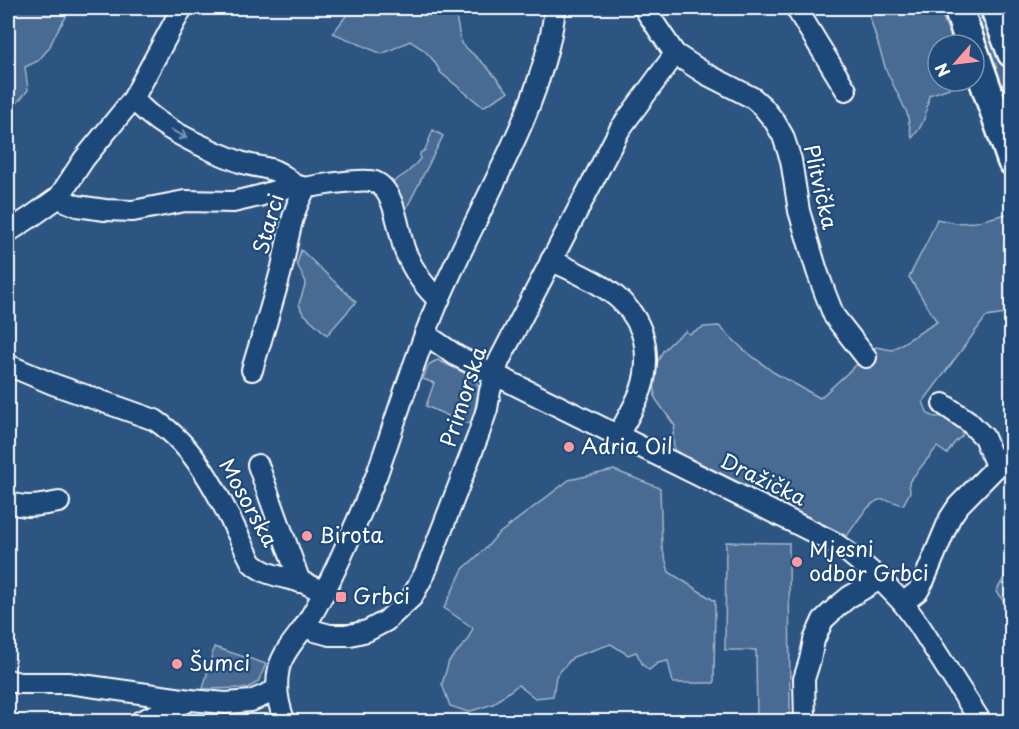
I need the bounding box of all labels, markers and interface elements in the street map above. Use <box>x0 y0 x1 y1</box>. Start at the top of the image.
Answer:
north arrow <box>926 33 986 93</box>
text: N <box>928 59 955 82</box>
one-way arrow <box>170 128 187 140</box>
street label: Plitvička <box>797 141 847 232</box>
street label: Starci <box>243 190 291 257</box>
street label: Primorska <box>431 342 493 451</box>
place label: Adria Oil <box>581 429 673 461</box>
marker: Adria Oil <box>562 440 576 454</box>
street label: Dražička <box>715 444 812 513</box>
street label: Mosorska <box>212 452 287 552</box>
place label: Birota <box>319 518 383 550</box>
marker: Birota <box>300 529 314 543</box>
place label: Mjesni odbor Grbci <box>809 532 929 588</box>
marker: Mjesni odbor Grbci <box>790 555 804 569</box>
place label: Grbci <box>353 579 410 611</box>
marker: Grbci <box>334 590 348 604</box>
place label: Šumci <box>189 646 250 678</box>
marker: Šumci <box>170 657 184 671</box>

